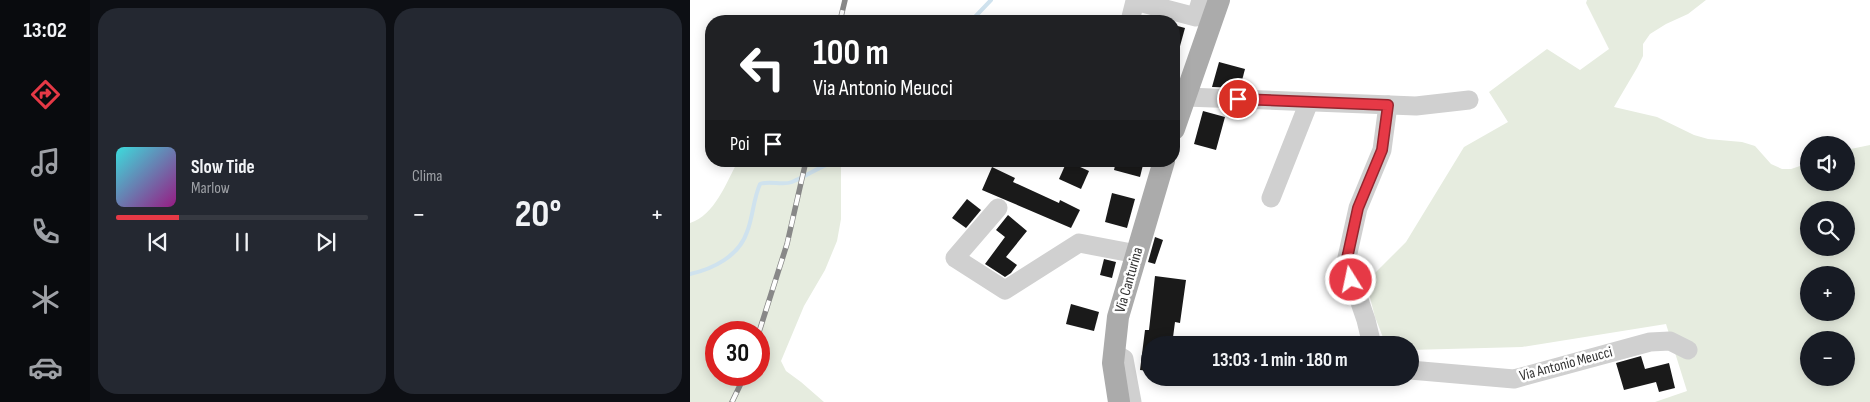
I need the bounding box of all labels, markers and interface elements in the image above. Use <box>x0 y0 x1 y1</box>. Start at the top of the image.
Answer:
text: 13:02 <box>23 17 67 44</box>
text: 100 m <box>813 32 889 75</box>
icon: left <box>730 35 795 100</box>
text: Via Antonio Meucci <box>813 75 953 102</box>
icon: directions <box>28 77 63 112</box>
pin <box>1217 78 1259 120</box>
icon: arrive <box>1224 85 1252 113</box>
icon: arrive <box>759 130 787 158</box>
text: Poi <box>730 133 749 156</box>
map controls <box>1800 136 1855 386</box>
button: sound <box>1800 136 1855 191</box>
icon: music <box>28 145 63 180</box>
text: Slow Tide <box>191 156 255 179</box>
text: Clima <box>412 167 442 186</box>
text: Marlow <box>191 179 230 198</box>
text: 20° <box>515 192 561 237</box>
text: − <box>412 198 426 231</box>
text: + <box>650 198 664 231</box>
button: search <box>1800 201 1855 256</box>
icon: phone <box>28 214 63 249</box>
icon: previous <box>144 228 172 256</box>
icon: pause <box>228 228 256 256</box>
icon: next <box>312 228 340 256</box>
street label: Via Canturina <box>1111 245 1147 315</box>
position arrow <box>1324 253 1376 305</box>
button: + <box>1800 266 1855 321</box>
icon: climate <box>28 282 63 317</box>
speed limit sign: 30 <box>705 321 770 386</box>
button: − <box>1800 331 1855 386</box>
street label: Via Antonio Meucci <box>1517 342 1615 386</box>
text: 13:03 · 1 min · 180 m <box>1212 349 1348 372</box>
icon: car <box>28 350 63 385</box>

